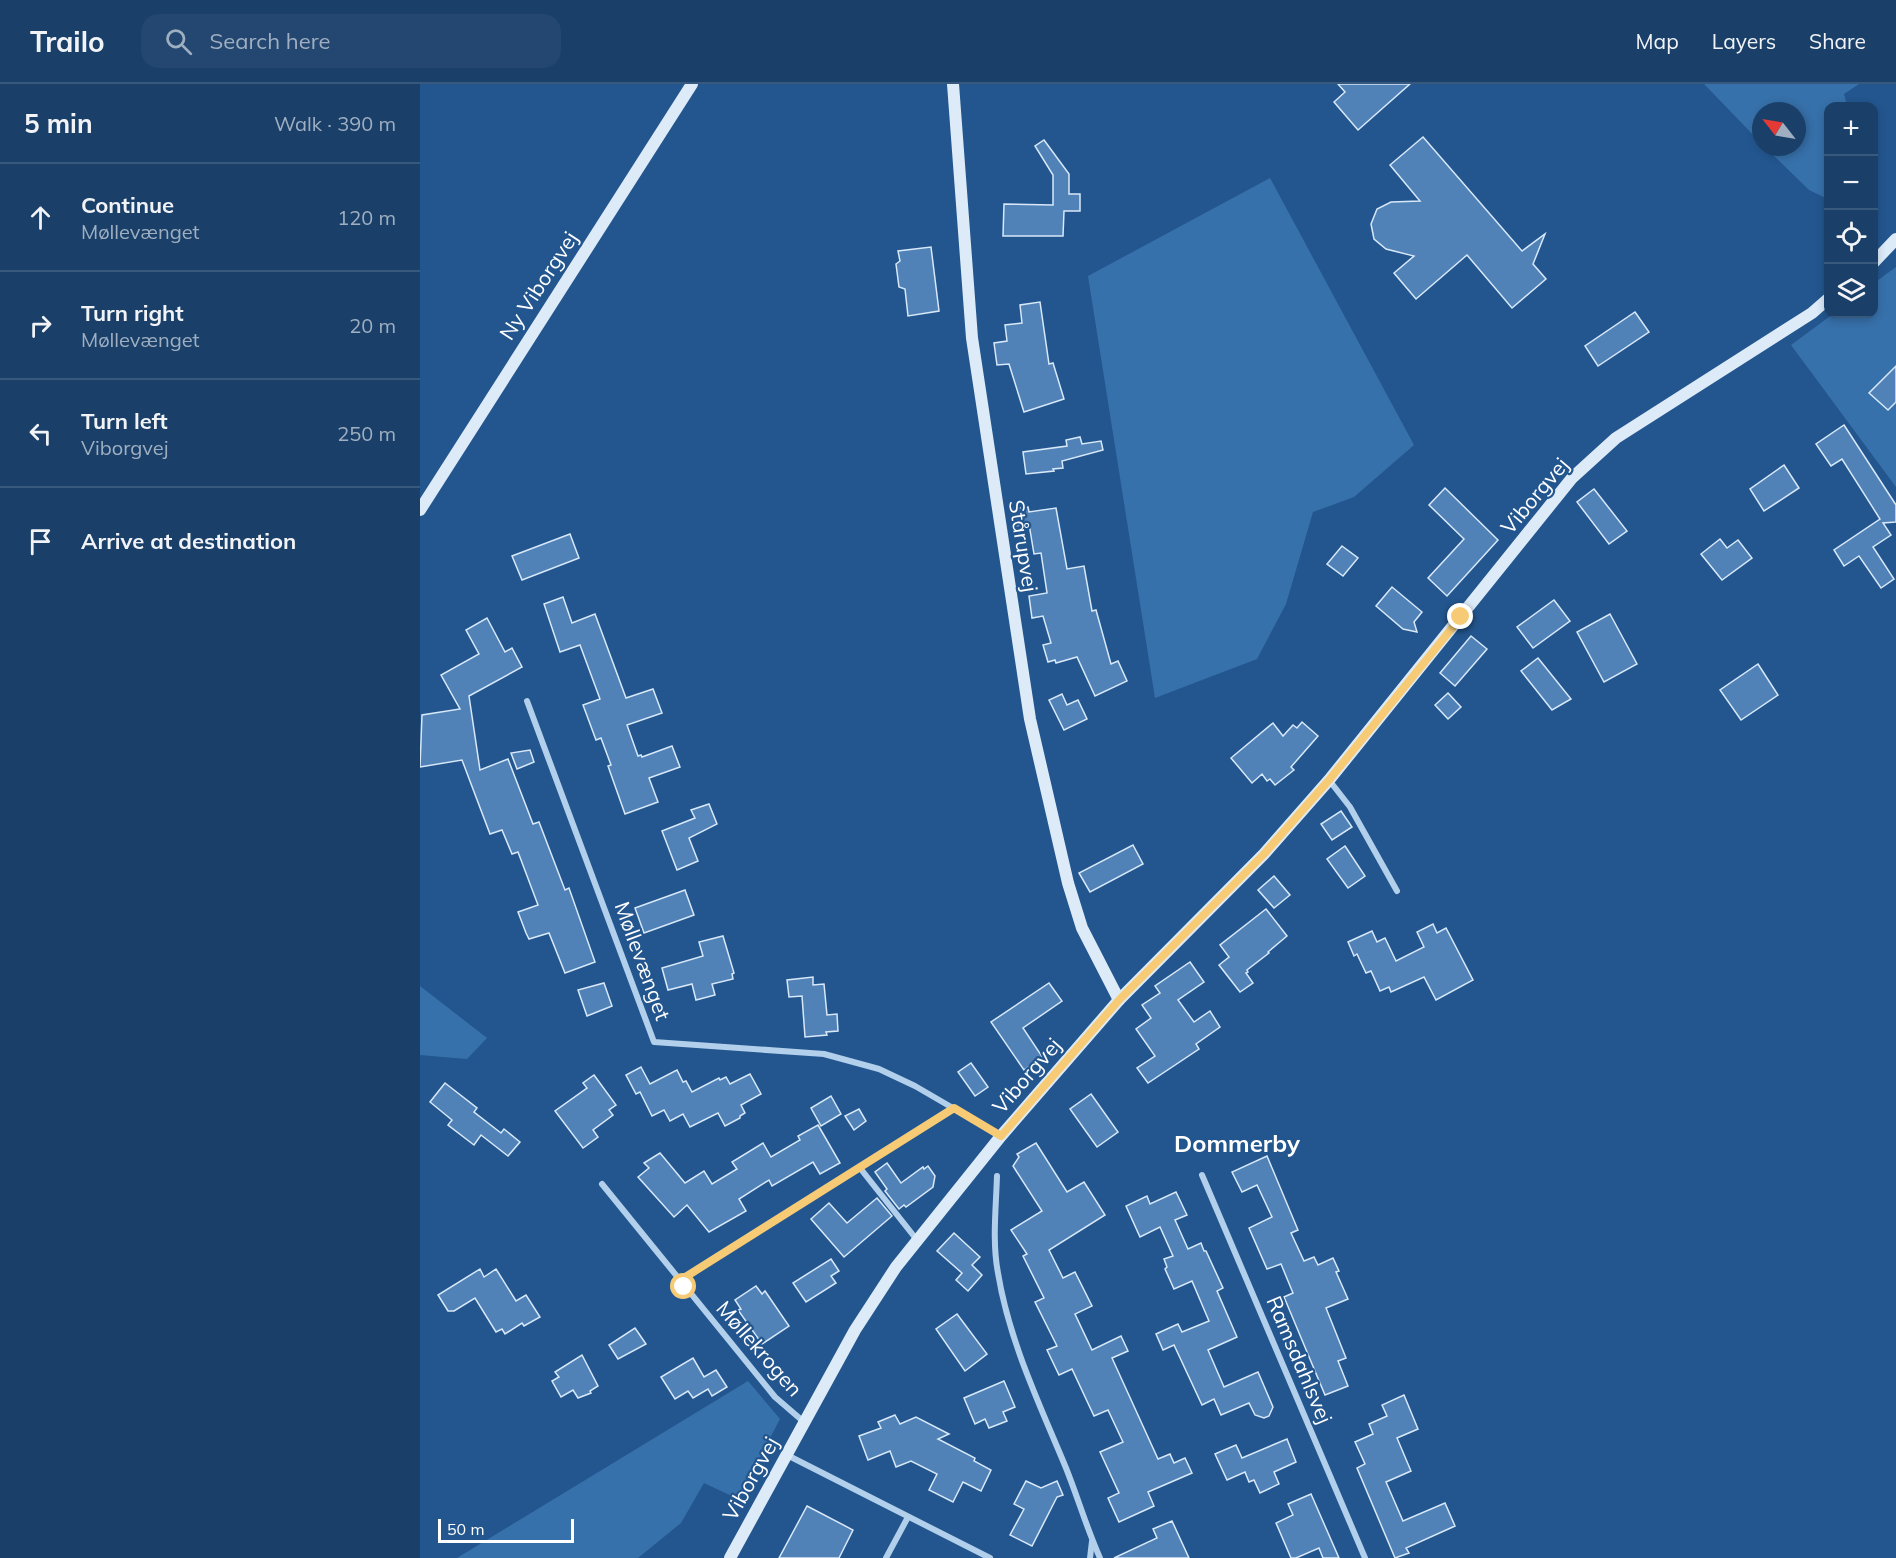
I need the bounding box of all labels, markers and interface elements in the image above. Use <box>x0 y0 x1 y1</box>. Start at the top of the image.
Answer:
search box <box>141 14 561 68</box>
text: Trailo <box>30 24 105 59</box>
icon: search <box>162 25 195 58</box>
text: Search here <box>210 27 331 55</box>
text: Map <box>1636 28 1679 54</box>
text: Layers <box>1712 28 1776 54</box>
text: Share <box>1809 28 1866 54</box>
north arrow <box>1752 102 1806 156</box>
map controls <box>1824 102 1878 318</box>
button: + <box>1824 102 1878 156</box>
text: 5 min <box>24 107 93 140</box>
text: Walk · 390 m <box>274 111 396 136</box>
button: − <box>1824 156 1878 210</box>
text: Continue <box>81 191 174 219</box>
icon: ahead <box>24 201 57 234</box>
text: 120 m <box>337 205 396 230</box>
button: locate <box>1824 210 1878 264</box>
text: Møllevænget <box>81 219 200 244</box>
street label: Ny Viborgvej <box>493 226 583 345</box>
button: layers <box>1824 264 1878 318</box>
text: Turn right <box>81 299 184 327</box>
icon: right <box>24 309 57 342</box>
text: 20 m <box>349 313 396 338</box>
text: Møllevænget <box>81 327 200 352</box>
text: Turn left <box>81 407 168 435</box>
icon: left <box>24 417 57 450</box>
text: 250 m <box>337 421 396 446</box>
text: Viborgvej <box>81 435 168 460</box>
street label: Viborgvej <box>1495 452 1574 539</box>
street label: Stårupvej <box>1004 498 1044 594</box>
icon: arrive <box>24 525 57 558</box>
text: Arrive at destination <box>81 527 296 555</box>
route end <box>1447 603 1473 629</box>
street label: Møllevænget <box>609 898 676 1024</box>
street label: Viborgvej <box>986 1032 1066 1119</box>
district label: Dommerby <box>1174 1128 1301 1158</box>
route start <box>670 1273 696 1299</box>
street label: Ramsdahlsvej <box>1261 1292 1338 1427</box>
street label: Møllekrogen <box>711 1295 808 1401</box>
street label: Viborgvej <box>716 1432 784 1525</box>
scale bar <box>438 1516 574 1544</box>
text: 50 m <box>447 1519 484 1539</box>

